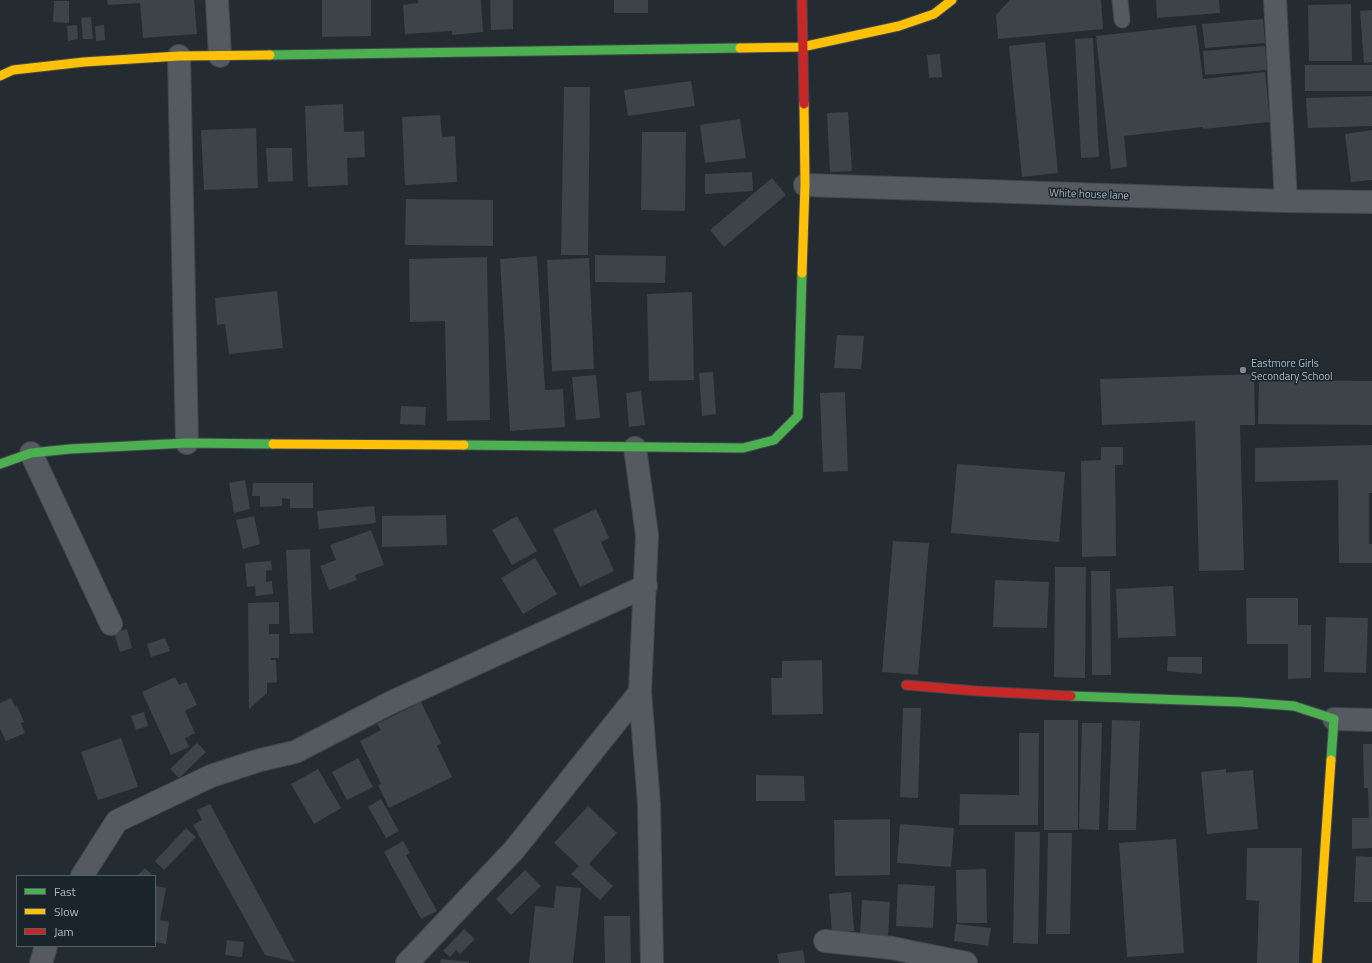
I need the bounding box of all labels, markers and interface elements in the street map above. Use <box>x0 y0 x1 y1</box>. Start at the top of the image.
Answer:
street label: White house lane <box>1049 187 1129 203</box>
place label: Eastmore Girls Secondary School <box>1251 357 1333 383</box>
marker: Eastmore Girls Secondary School <box>1238 365 1248 375</box>
legend <box>16 875 156 947</box>
text: Fast <box>54 882 76 901</box>
text: Slow <box>54 902 79 921</box>
text: Jam <box>54 922 74 941</box>

